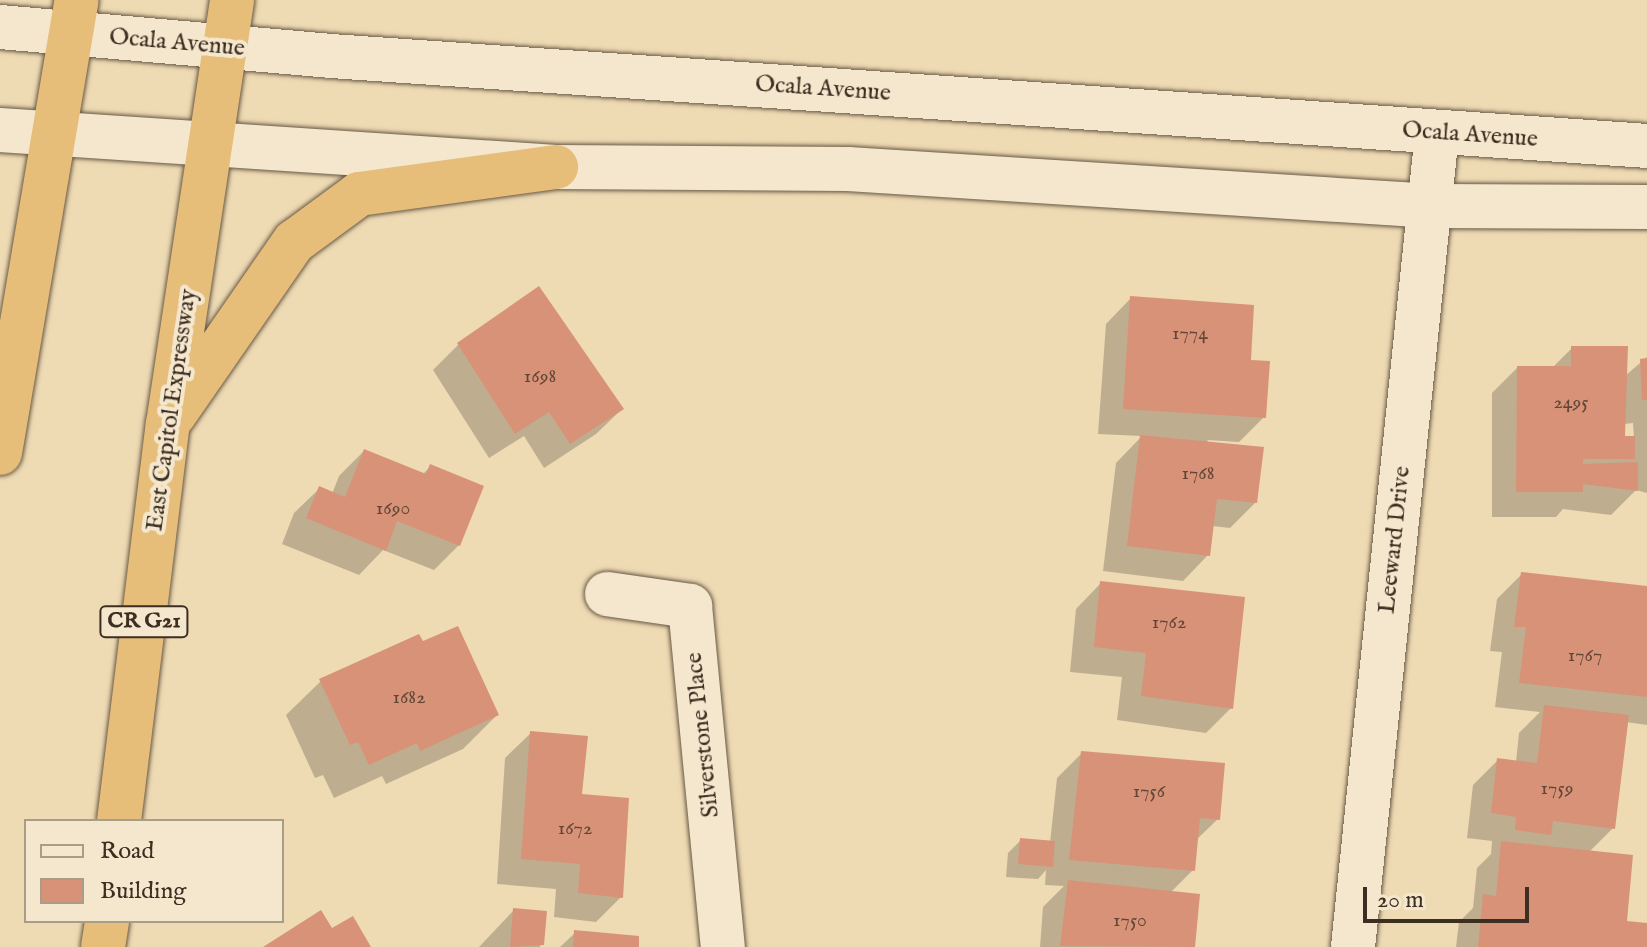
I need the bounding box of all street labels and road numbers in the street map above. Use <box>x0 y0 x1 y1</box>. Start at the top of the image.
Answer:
street label: Ocala Avenue <box>108 23 246 63</box>
street label: Ocala Avenue <box>754 70 892 108</box>
street label: Ocala Avenue <box>1401 116 1539 154</box>
street label: East Capitol Expressway <box>141 287 203 533</box>
street label: Leeward Drive <box>1373 465 1417 615</box>
road number: CR G21 <box>98 604 190 640</box>
street label: Silverstone Place <box>680 651 726 819</box>

